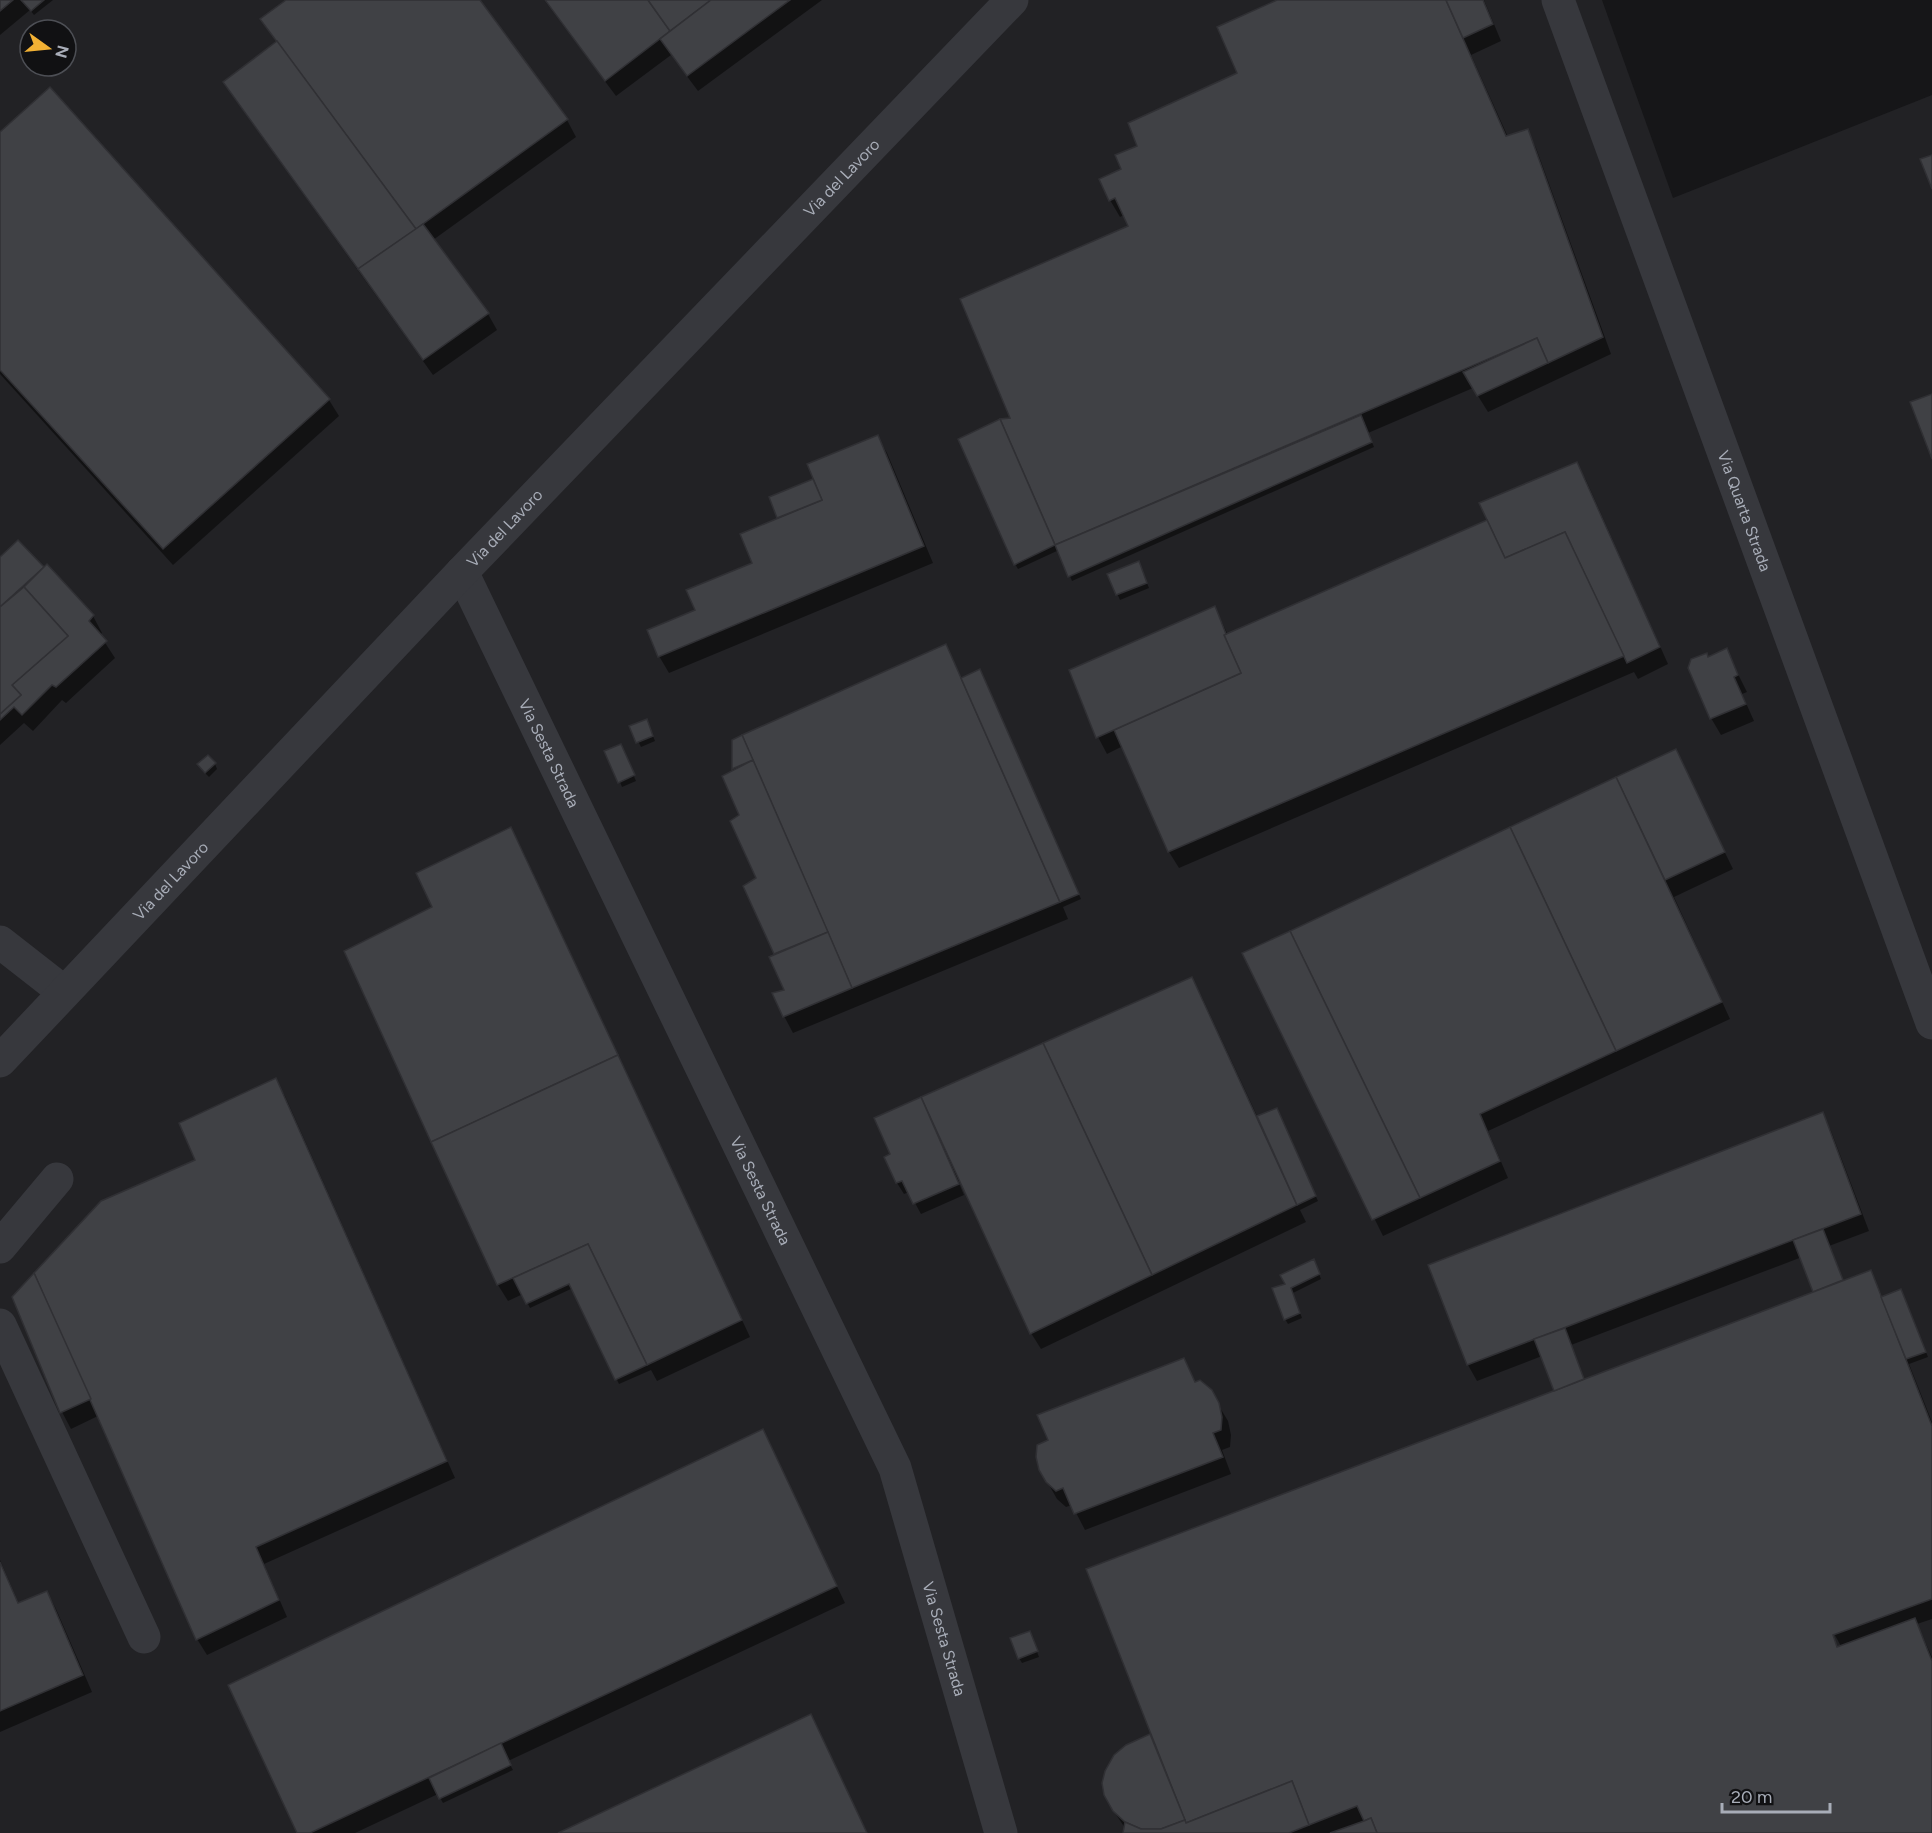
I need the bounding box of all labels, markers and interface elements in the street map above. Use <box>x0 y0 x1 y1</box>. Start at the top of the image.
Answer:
north arrow <box>18 18 78 78</box>
text: N <box>51 43 73 60</box>
street label: Via del Lavoro <box>800 135 884 221</box>
street label: Via Quarta Strada <box>1714 448 1775 574</box>
street label: Via del Lavoro <box>463 485 547 571</box>
street label: Via Sesta Strada <box>515 696 583 811</box>
street label: Via del Lavoro <box>129 838 212 924</box>
street label: Via Sesta Strada <box>726 1133 795 1248</box>
street label: Via Sesta Strada <box>919 1580 970 1698</box>
scale bar <box>1722 1776 1830 1814</box>
text: 20 m <box>1731 1786 1772 1808</box>

